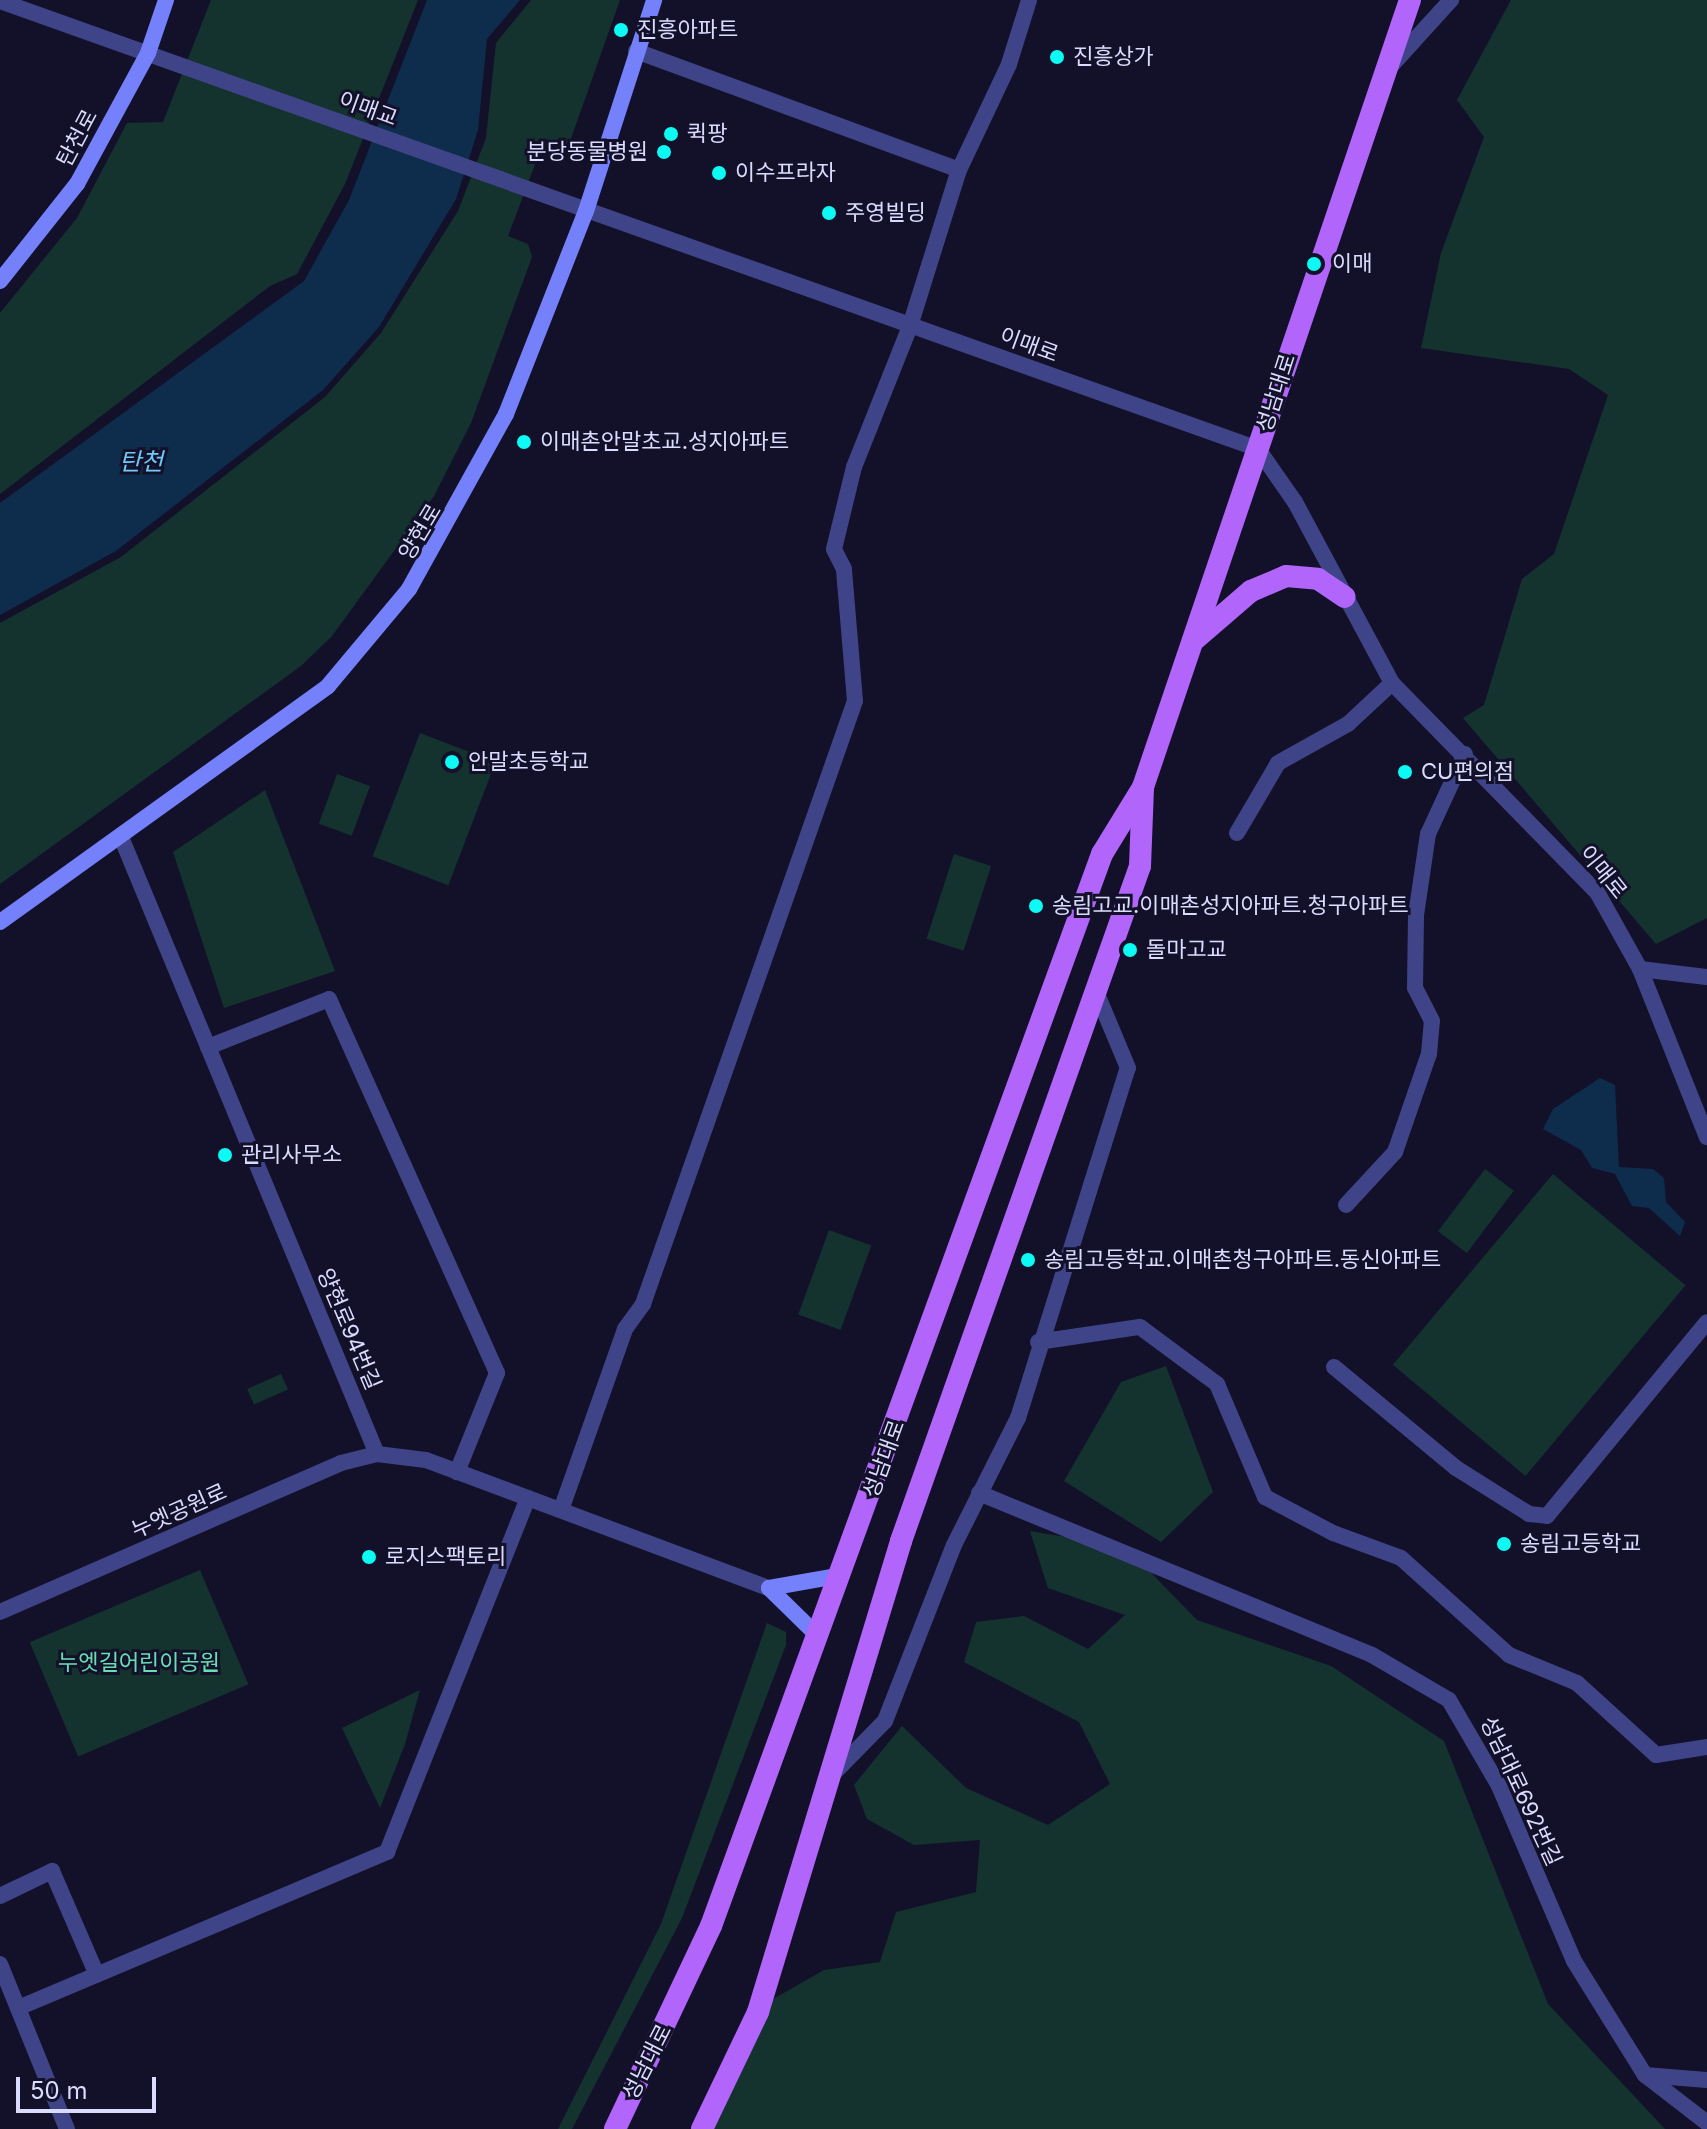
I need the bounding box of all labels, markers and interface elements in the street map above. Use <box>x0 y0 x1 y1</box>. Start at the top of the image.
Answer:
place label: 진흥아파트 <box>637 17 738 43</box>
marker: 진흥아파트 <box>612 21 630 39</box>
place label: 진흥상가 <box>1073 44 1154 70</box>
marker: 진흥상가 <box>1048 48 1066 66</box>
street label: 이매교 <box>335 86 401 132</box>
street label: 탄천로 <box>51 105 103 171</box>
place label: 퀵팡 <box>687 121 727 147</box>
marker: 퀵팡 <box>662 125 680 143</box>
place label: 분당동물병원 <box>527 139 648 165</box>
marker: 분당동물병원 <box>655 143 673 161</box>
place label: 이수프라자 <box>735 160 836 186</box>
marker: 이수프라자 <box>710 164 728 182</box>
place label: 주영빌딩 <box>845 200 926 226</box>
marker: 주영빌딩 <box>820 204 838 222</box>
place label: 이매 <box>1332 251 1372 277</box>
marker: 이매 <box>1303 253 1325 275</box>
street label: 이매로 <box>996 322 1062 368</box>
street label: 성남대로 <box>1251 350 1301 436</box>
place label: 이매촌안말초교.성지아파트 <box>540 429 789 455</box>
marker: 이매촌안말초교.성지아파트 <box>515 433 533 451</box>
water label: 탄천 <box>119 448 163 476</box>
street label: 양현로 <box>393 499 447 565</box>
place label: 안말초등학교 <box>468 749 589 775</box>
marker: 안말초등학교 <box>443 753 461 771</box>
place label: CU편의점 <box>1421 759 1514 785</box>
marker: CU편의점 <box>1396 763 1414 781</box>
street label: 이매로 <box>1574 840 1632 904</box>
place label: 송림고교.이매촌성지아파트.청구아파트 <box>1052 893 1409 919</box>
marker: 송림고교.이매촌성지아파트.청구아파트 <box>1027 897 1045 915</box>
place label: 돌마고교 <box>1146 937 1227 963</box>
marker: 돌마고교 <box>1121 941 1139 959</box>
place label: 관리사무소 <box>241 1142 342 1168</box>
marker: 관리사무소 <box>216 1146 234 1164</box>
place label: 송림고등학교.이매촌청구아파트.동신아파트 <box>1044 1247 1441 1273</box>
marker: 송림고등학교.이매촌청구아파트.동신아파트 <box>1019 1251 1037 1269</box>
street label: 양현로94번길 <box>312 1264 386 1394</box>
street label: 성남대로 <box>858 1416 910 1502</box>
street label: 누엣공원로 <box>127 1478 231 1544</box>
place label: 송림고등학교 <box>1520 1531 1641 1557</box>
marker: 송림고등학교 <box>1495 1535 1513 1553</box>
place label: 로지스팩토리 <box>385 1544 506 1570</box>
marker: 로지스팩토리 <box>360 1548 378 1566</box>
park label: 누엣길어린이공원 <box>58 1650 220 1676</box>
street label: 성남대로692번길 <box>1475 1712 1567 1870</box>
street label: 성남대로 <box>617 2020 677 2104</box>
scale bar <box>20 2061 160 2111</box>
text: 50 m <box>30 2076 88 2105</box>

